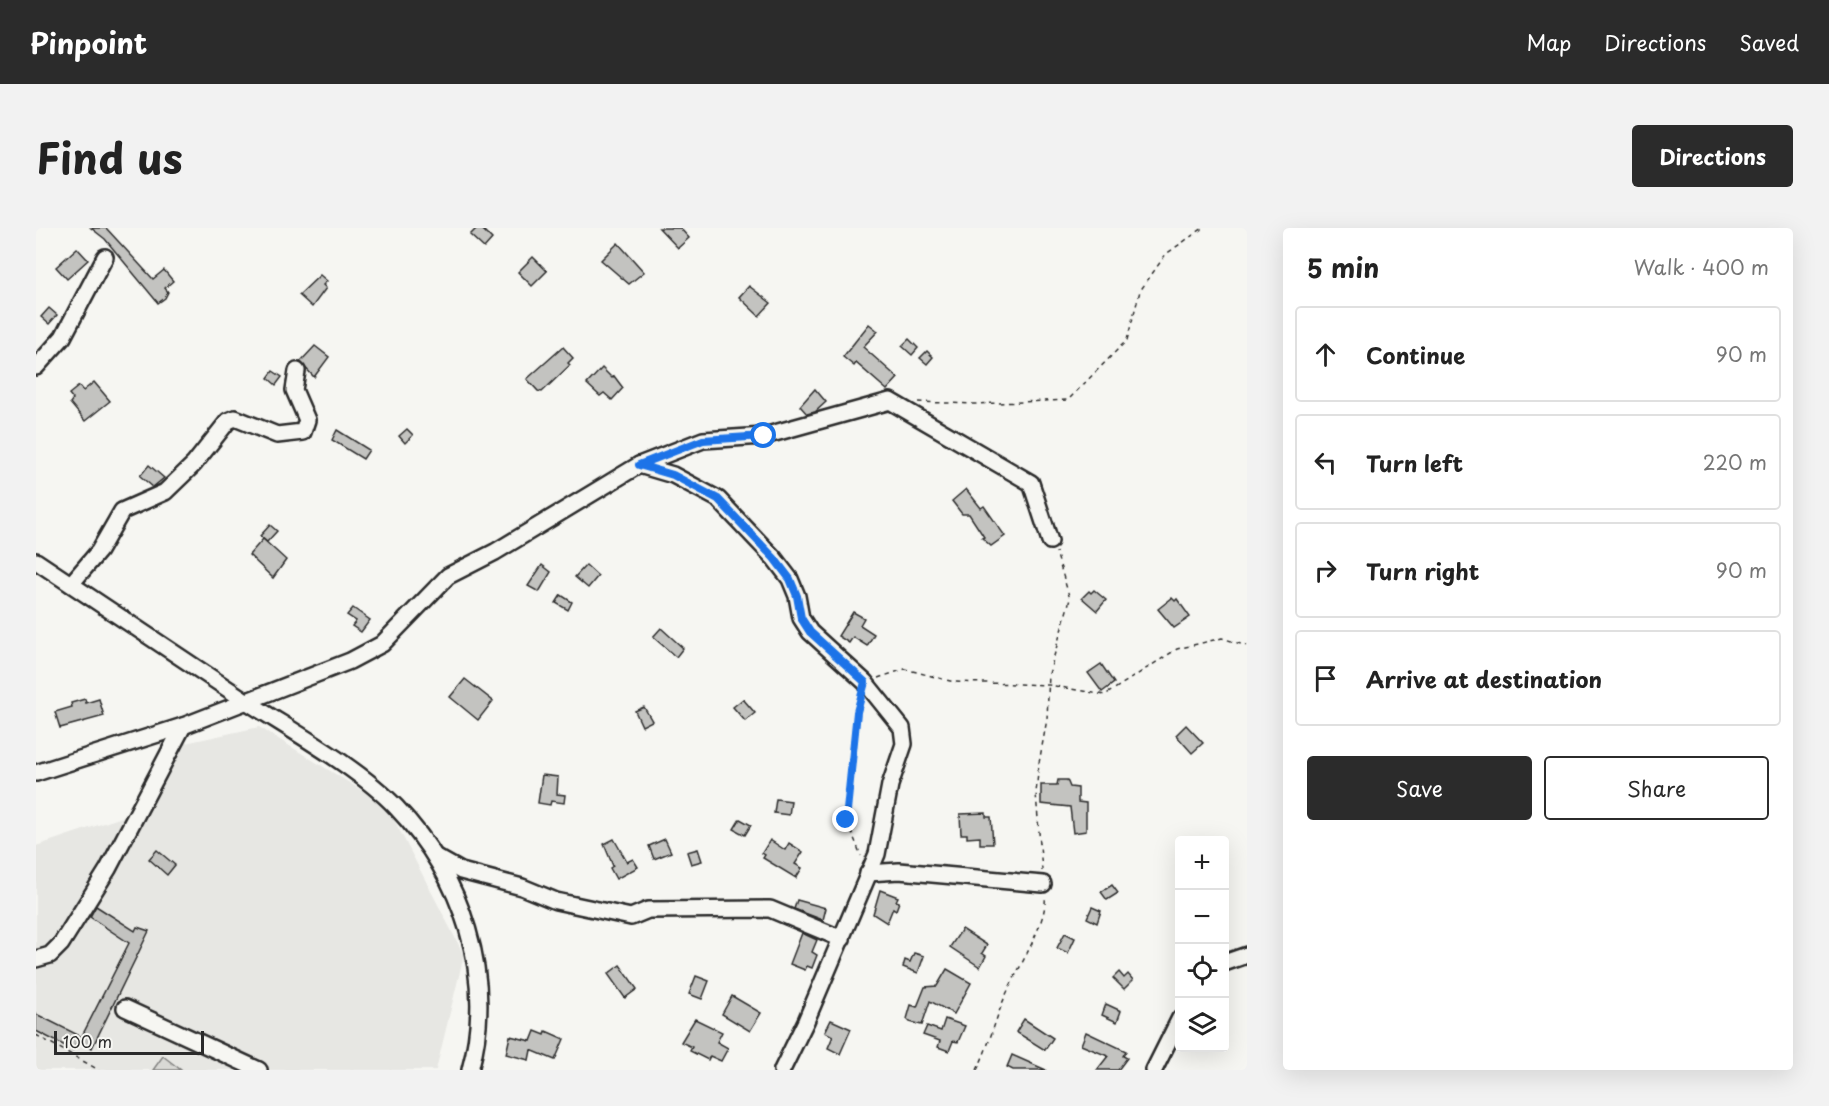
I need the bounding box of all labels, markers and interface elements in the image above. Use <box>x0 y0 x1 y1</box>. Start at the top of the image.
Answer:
text: Pinpoint <box>30 21 147 64</box>
text: Map <box>1526 26 1571 58</box>
text: Directions <box>1604 26 1706 58</box>
text: Saved <box>1739 26 1799 58</box>
text: Find us <box>36 125 183 188</box>
button: Directions <box>1632 125 1793 187</box>
text: 5 min <box>1307 248 1379 287</box>
text: Walk · 400 m <box>1634 252 1769 282</box>
icon: ahead <box>1309 338 1342 371</box>
text: Continue <box>1366 338 1465 371</box>
text: 90 m <box>1716 339 1767 369</box>
route start <box>750 422 776 448</box>
icon: left <box>1309 446 1342 479</box>
text: Turn left <box>1366 446 1463 479</box>
text: 220 m <box>1703 447 1767 477</box>
icon: right <box>1309 554 1342 587</box>
text: Turn right <box>1366 554 1479 587</box>
text: 90 m <box>1716 555 1767 585</box>
icon: arrive <box>1309 662 1342 695</box>
text: Arrive at destination <box>1366 662 1602 695</box>
button: Save <box>1307 756 1532 820</box>
button: Share <box>1544 756 1769 820</box>
route end <box>832 806 858 832</box>
map controls <box>1175 836 1229 1052</box>
button: + <box>1175 836 1229 890</box>
button: − <box>1175 890 1229 944</box>
button: locate <box>1175 944 1229 998</box>
button: layers <box>1175 998 1229 1052</box>
scale bar <box>54 1028 204 1056</box>
text: 100 m <box>63 1029 112 1053</box>

